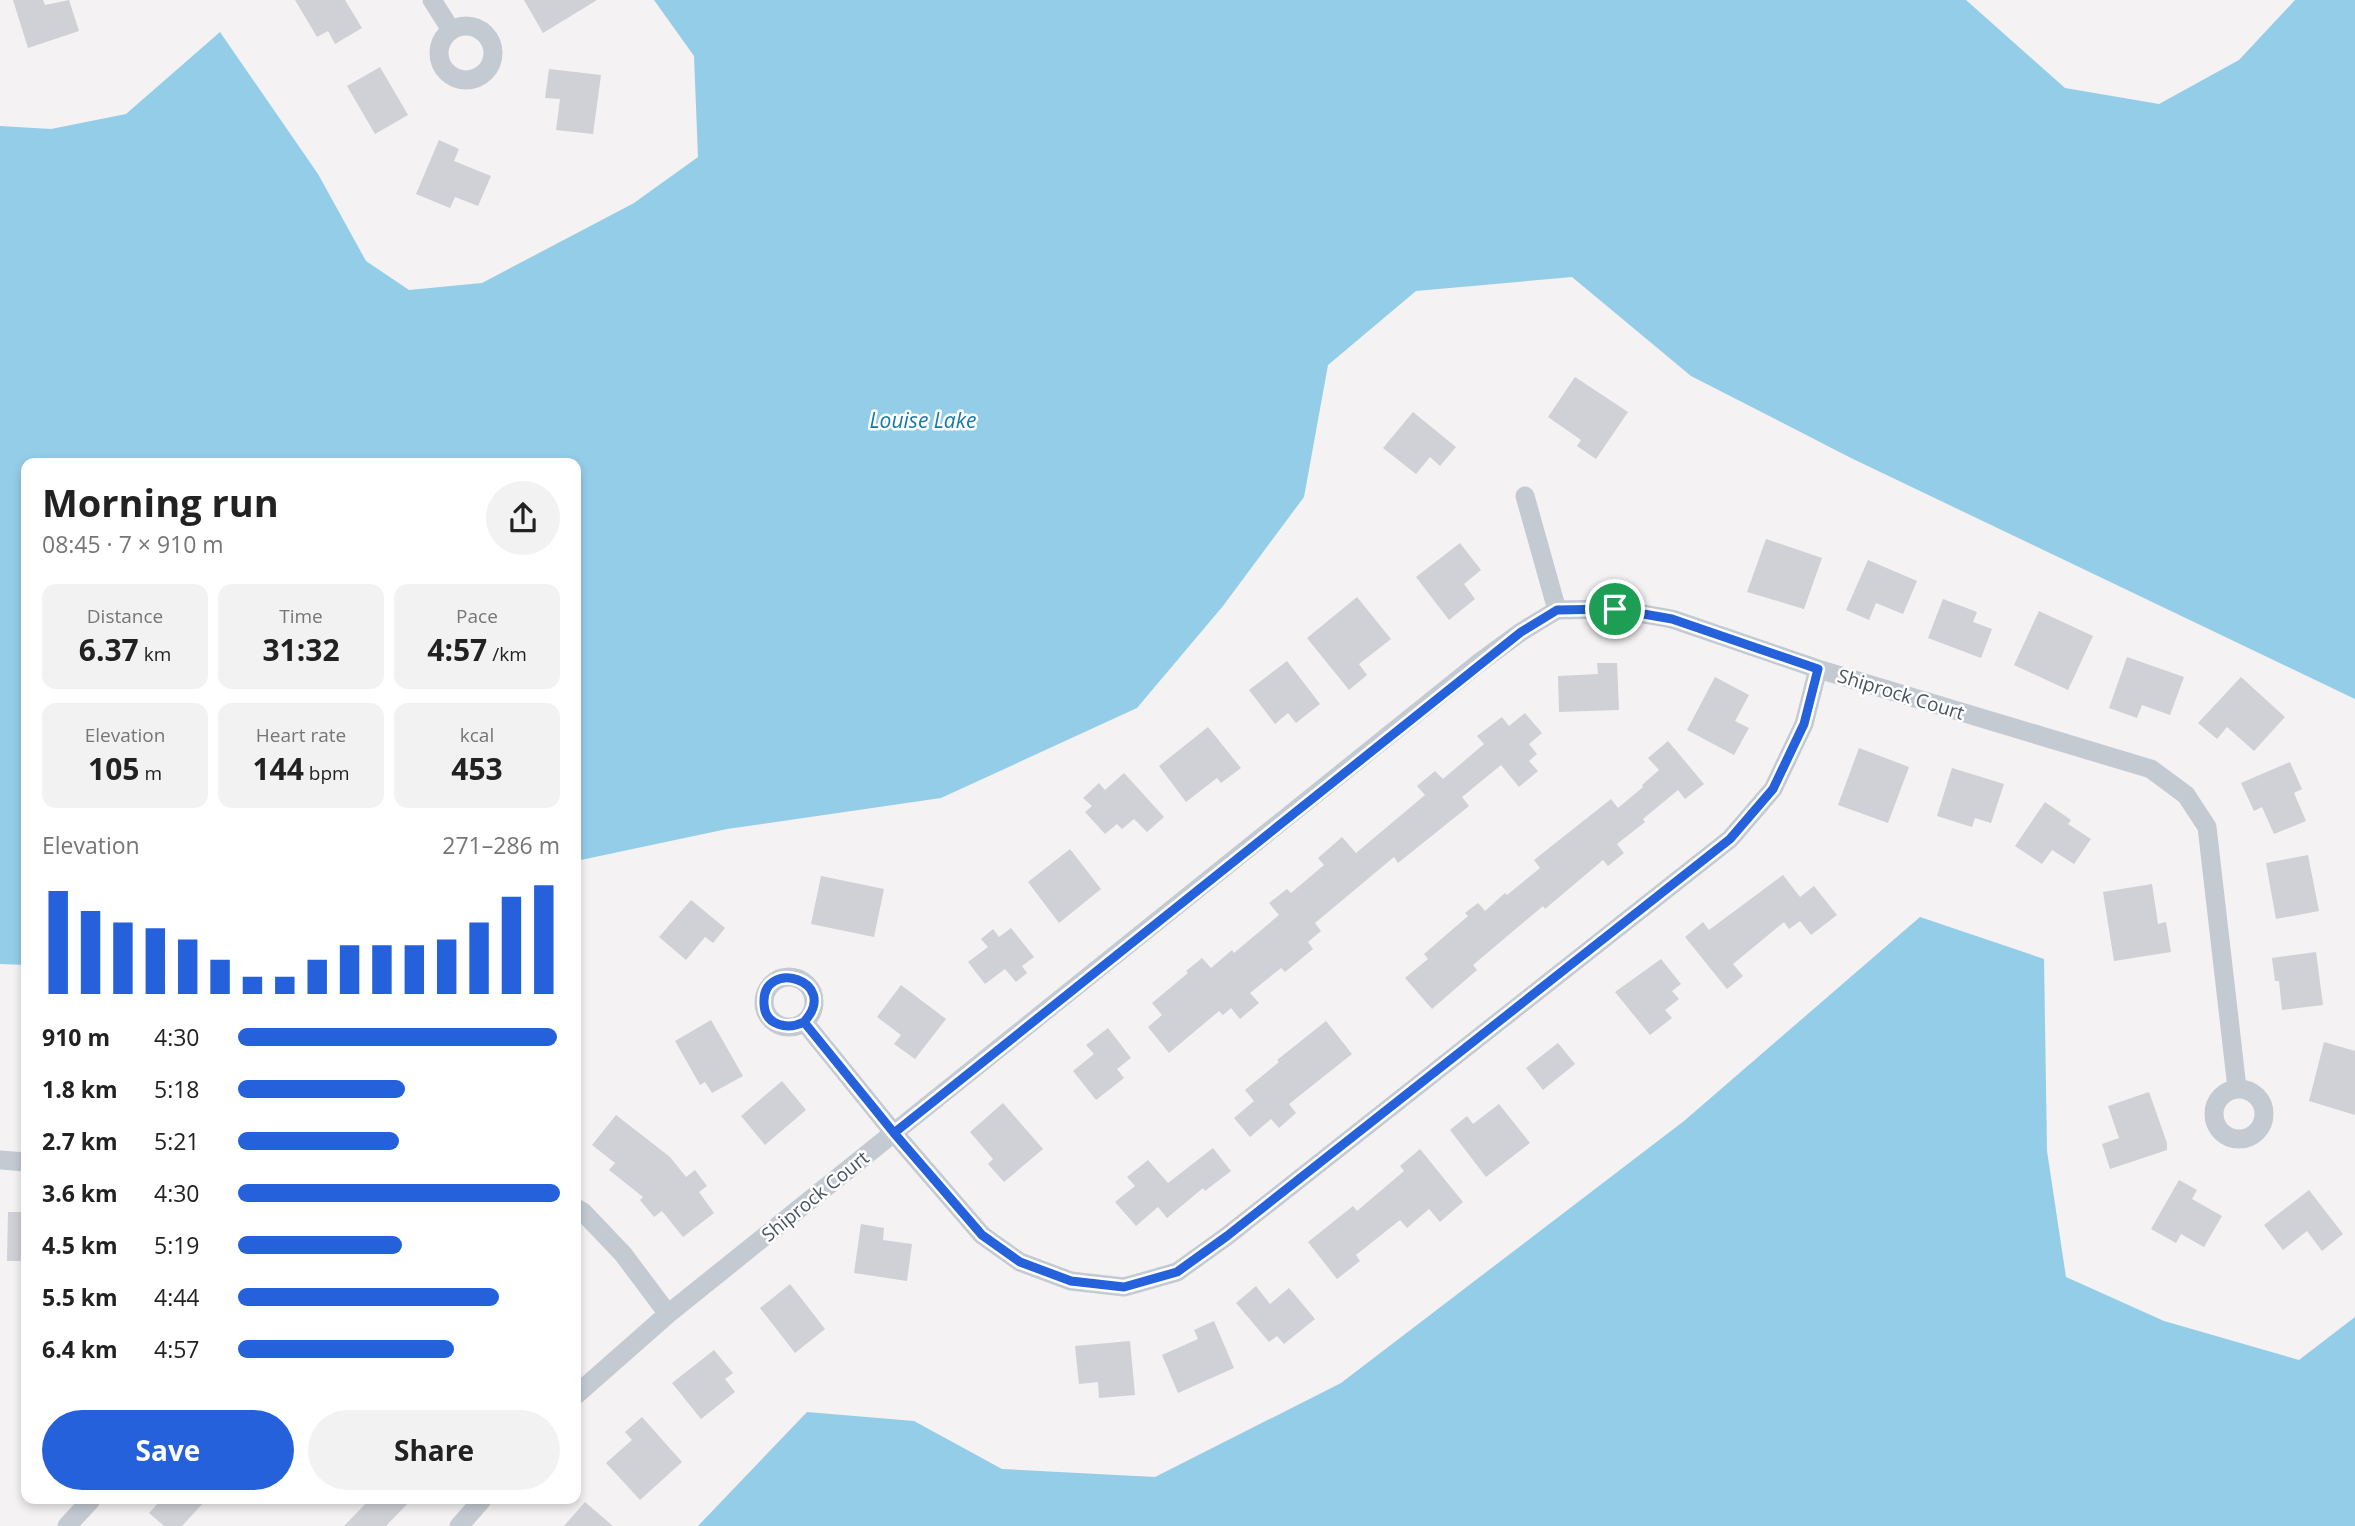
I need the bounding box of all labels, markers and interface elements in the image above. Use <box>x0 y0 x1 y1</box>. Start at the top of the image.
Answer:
water label: Louise Lake <box>870 406 976 434</box>
text: Morning run <box>42 476 279 528</box>
button: share <box>486 481 560 555</box>
text: 08:45 · 7 × 910 m <box>42 528 224 560</box>
pin <box>1585 579 1645 639</box>
icon: arrive <box>1596 590 1634 628</box>
text: Distance <box>87 603 163 629</box>
text: Time <box>279 603 323 629</box>
text: Pace <box>456 603 498 629</box>
text: 6.37 <box>79 629 139 670</box>
text: 31:32 <box>262 629 340 670</box>
text: 4:57 <box>427 629 487 670</box>
text: km <box>139 641 171 667</box>
text: /km <box>487 641 527 667</box>
street label: Shiprock Court <box>1834 662 1968 726</box>
text: Elevation <box>85 722 165 748</box>
text: Heart rate <box>256 722 346 748</box>
text: kcal <box>460 722 494 748</box>
text: 105 <box>88 748 139 789</box>
text: 144 <box>252 748 304 789</box>
text: 453 <box>451 748 503 789</box>
text: m <box>139 760 162 786</box>
text: bpm <box>304 760 350 786</box>
text: Elevation <box>42 829 140 861</box>
text: 271–286 m <box>442 829 560 861</box>
text: 910 m <box>42 1021 110 1053</box>
text: 4:30 <box>154 1021 200 1053</box>
text: 1.8 km <box>42 1073 118 1105</box>
text: 5:18 <box>154 1073 200 1105</box>
text: 2.7 km <box>42 1125 118 1157</box>
text: 5:21 <box>154 1125 200 1157</box>
street label: Shiprock Court <box>756 1144 874 1247</box>
text: 3.6 km <box>42 1177 118 1209</box>
text: 4:30 <box>154 1177 200 1209</box>
text: 4.5 km <box>42 1229 118 1261</box>
text: 5:19 <box>154 1229 200 1261</box>
text: 5.5 km <box>42 1281 118 1313</box>
text: 4:44 <box>154 1281 200 1313</box>
text: 6.4 km <box>42 1333 118 1365</box>
text: 4:57 <box>154 1333 200 1365</box>
button: Save <box>42 1410 294 1490</box>
button: Share <box>308 1410 560 1490</box>

